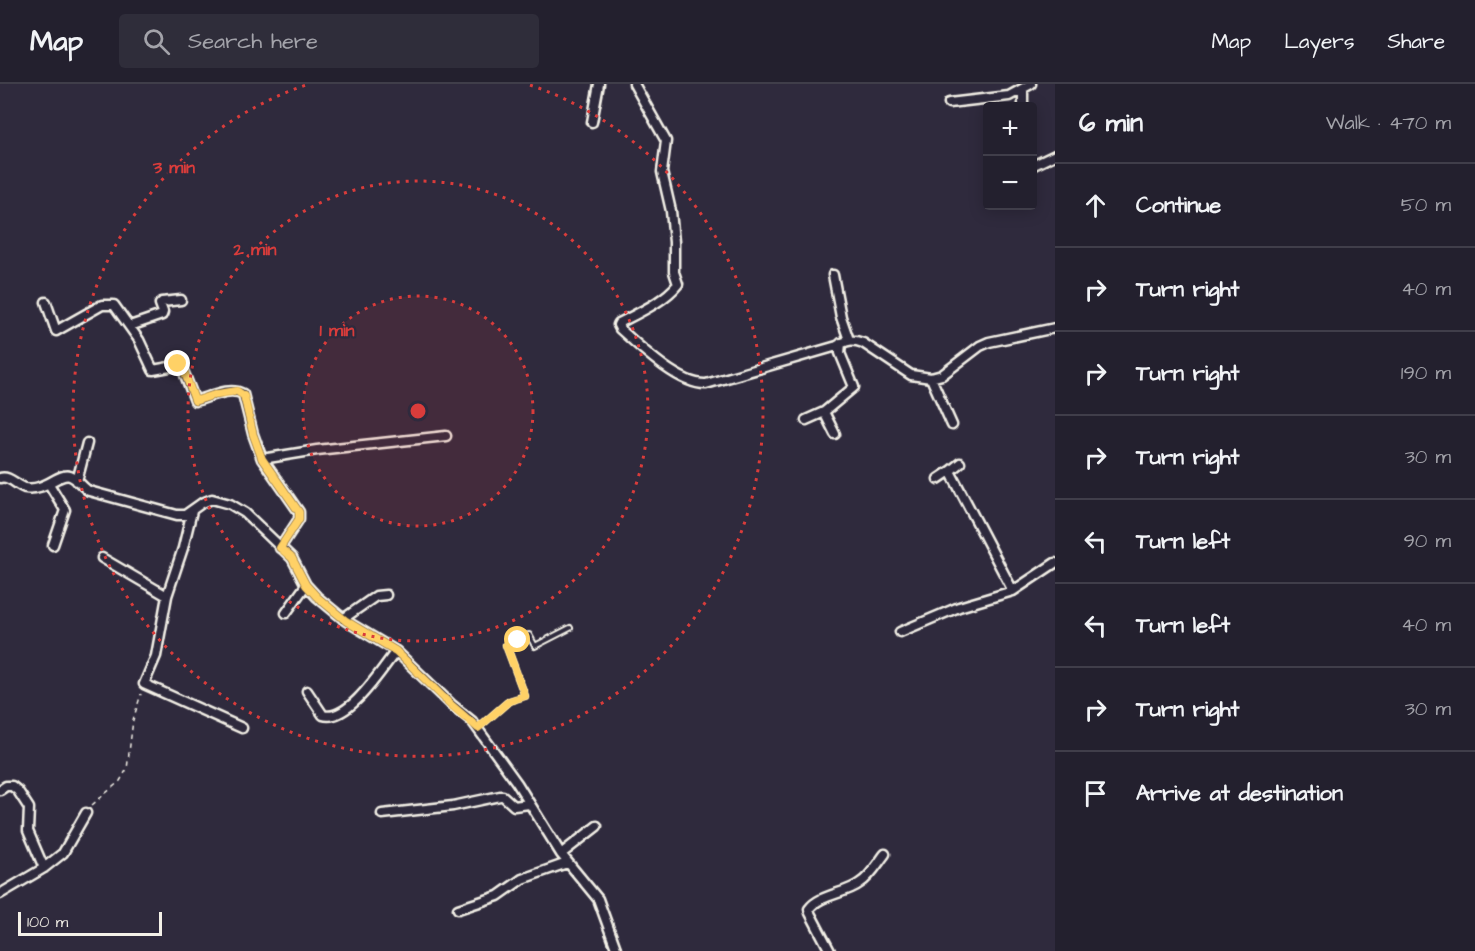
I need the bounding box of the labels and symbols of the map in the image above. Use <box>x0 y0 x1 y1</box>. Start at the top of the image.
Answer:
text: 3 min <box>152 155 195 180</box>
text: 2 min <box>232 237 277 262</box>
text: 1 min <box>319 318 355 343</box>
route end <box>164 350 190 376</box>
centre of rings <box>408 401 428 421</box>
route start <box>504 626 530 652</box>
scale bar <box>18 909 162 936</box>

